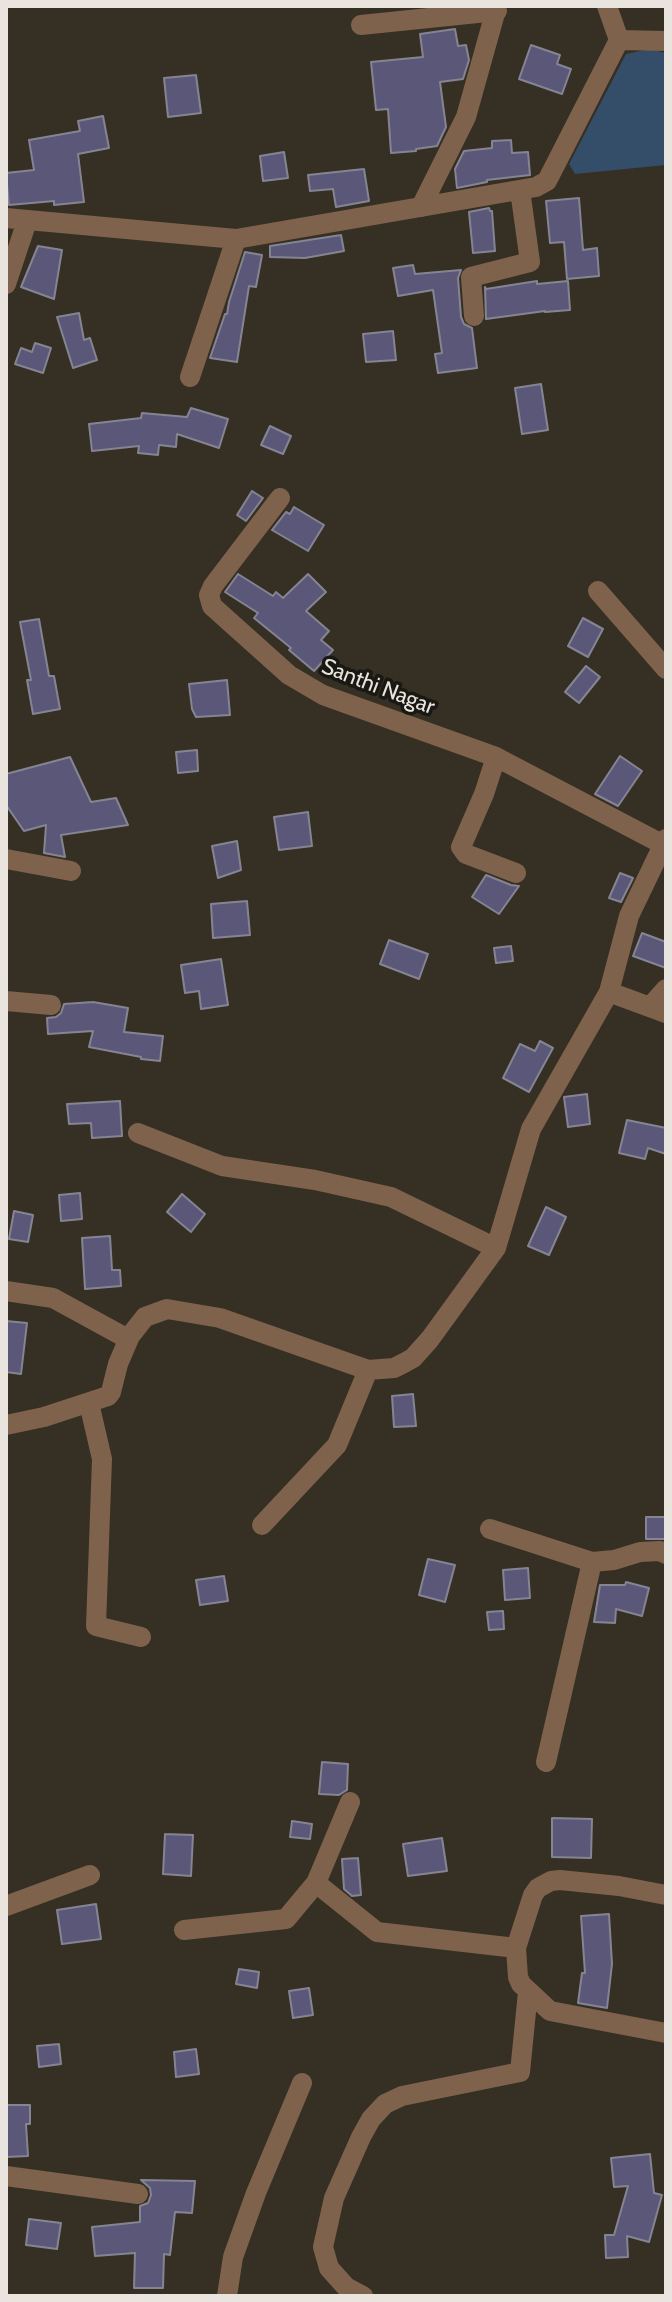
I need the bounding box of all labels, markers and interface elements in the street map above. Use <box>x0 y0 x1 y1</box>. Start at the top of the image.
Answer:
street label: Santhi Nagar <box>318 653 438 721</box>

